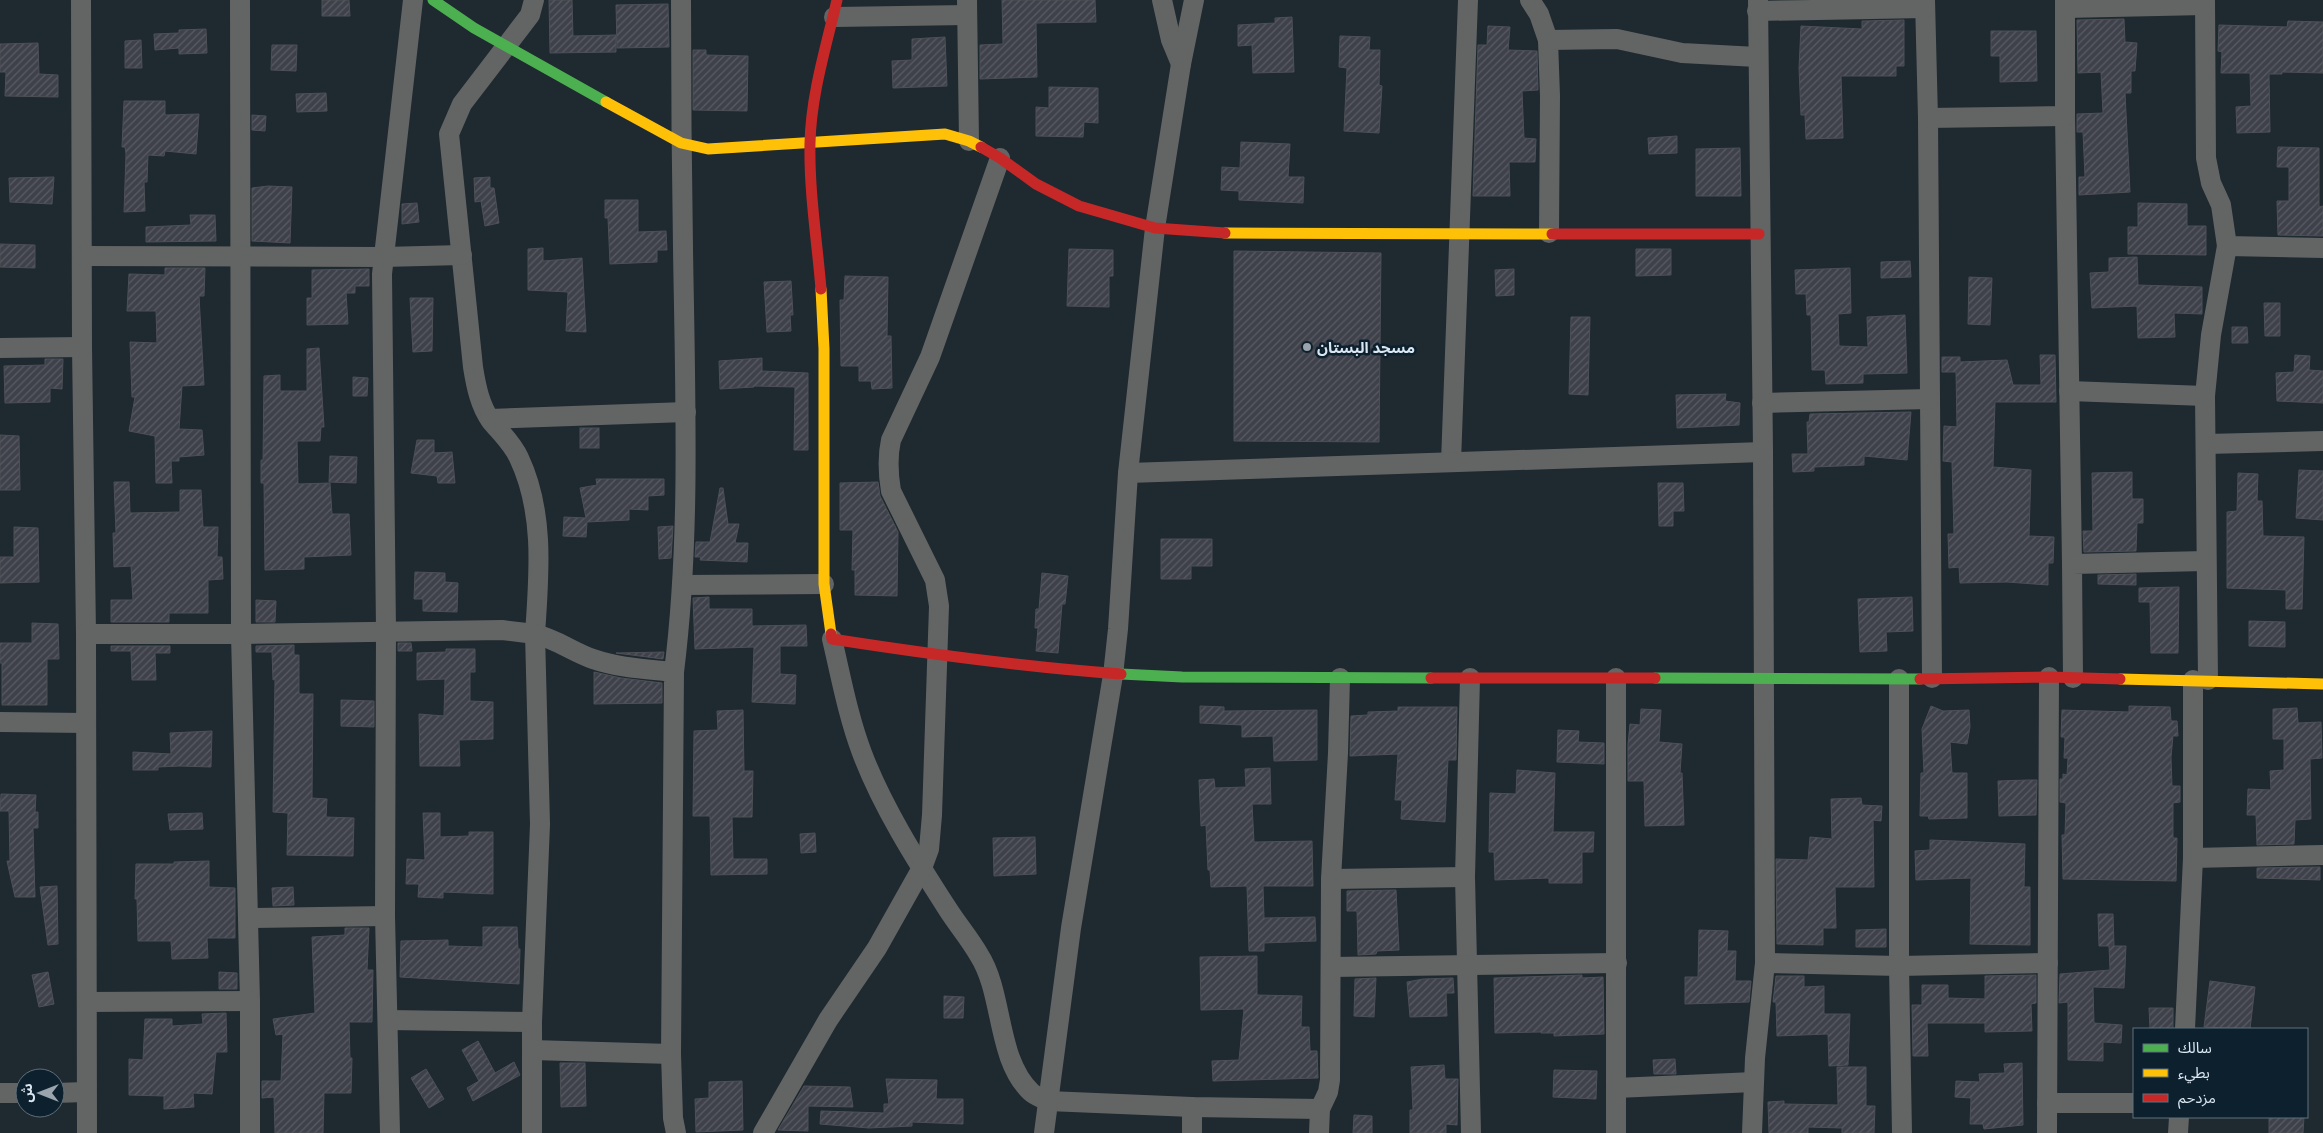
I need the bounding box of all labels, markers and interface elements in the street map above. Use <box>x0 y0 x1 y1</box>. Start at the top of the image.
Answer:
place label: مسجد البستان <box>1317 337 1415 357</box>
marker: مسجد البستان <box>1301 341 1313 353</box>
legend <box>2133 1028 2308 1118</box>
text: سالك <box>2178 1037 2212 1057</box>
text: بطيء <box>2178 1062 2210 1084</box>
north arrow <box>15 1068 65 1118</box>
text: ش <box>17 1083 36 1103</box>
text: مزدحم <box>2178 1087 2216 1109</box>

